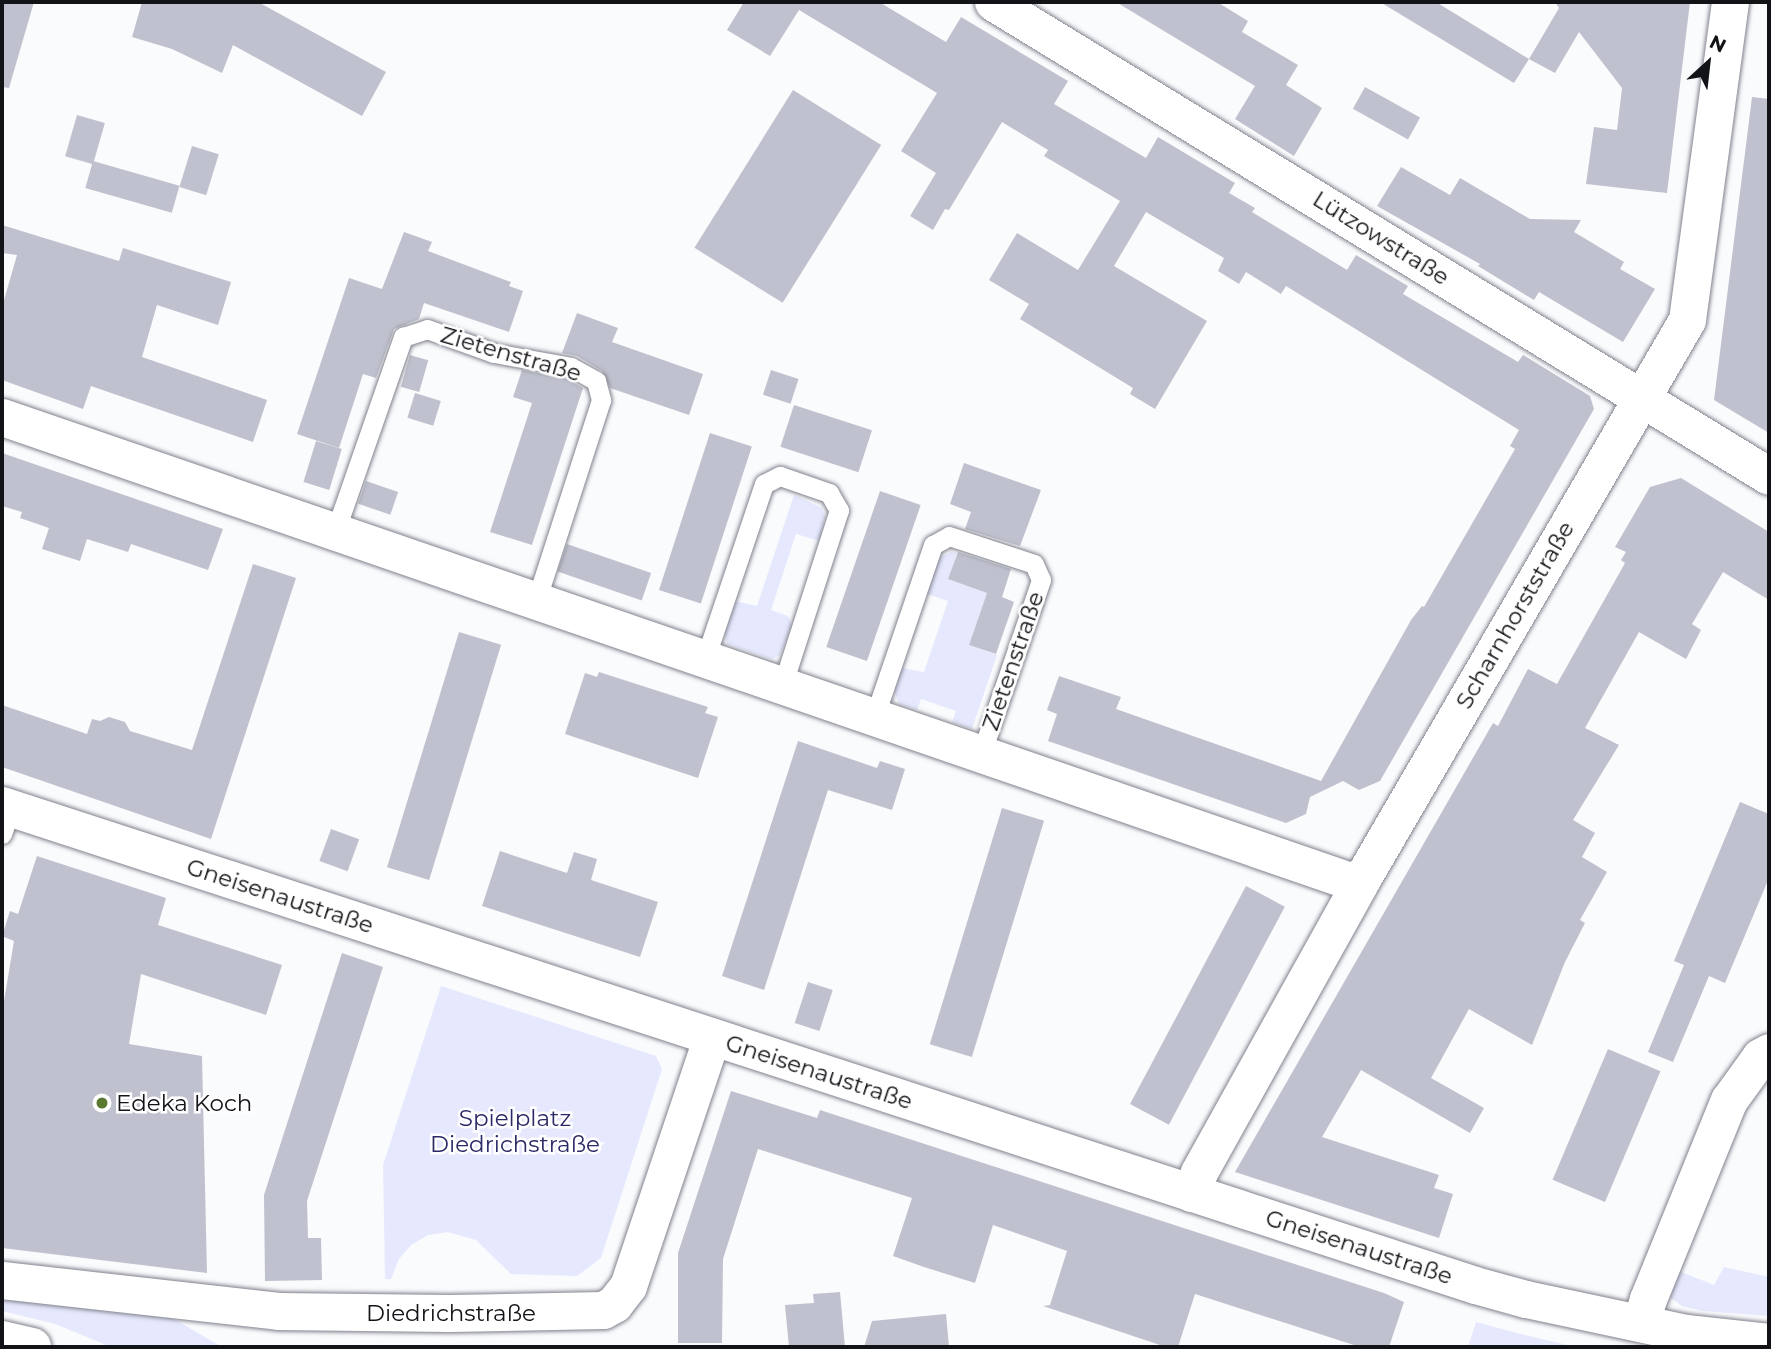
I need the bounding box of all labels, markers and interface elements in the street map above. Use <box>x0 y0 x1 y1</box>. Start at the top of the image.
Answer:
north arrow <box>1673 28 1743 98</box>
text: N <box>1706 30 1730 58</box>
street label: Lützowstraße <box>1308 185 1454 291</box>
street label: Zietenstraße <box>437 321 585 387</box>
street label: Scharnhorststraße <box>1450 516 1580 714</box>
street label: Zietenstraße <box>976 588 1050 734</box>
street label: Gneisenaustraße <box>183 853 377 939</box>
street label: Gneisenaustraße <box>722 1029 916 1115</box>
place label: Edeka Koch <box>116 1089 252 1117</box>
marker: Edeka Koch <box>94 1095 110 1111</box>
park label: Spielplatz Diedrichstraße <box>430 1104 600 1158</box>
street label: Gneisenaustraße <box>1262 1204 1456 1290</box>
street label: Diedrichstraße <box>366 1299 536 1327</box>

